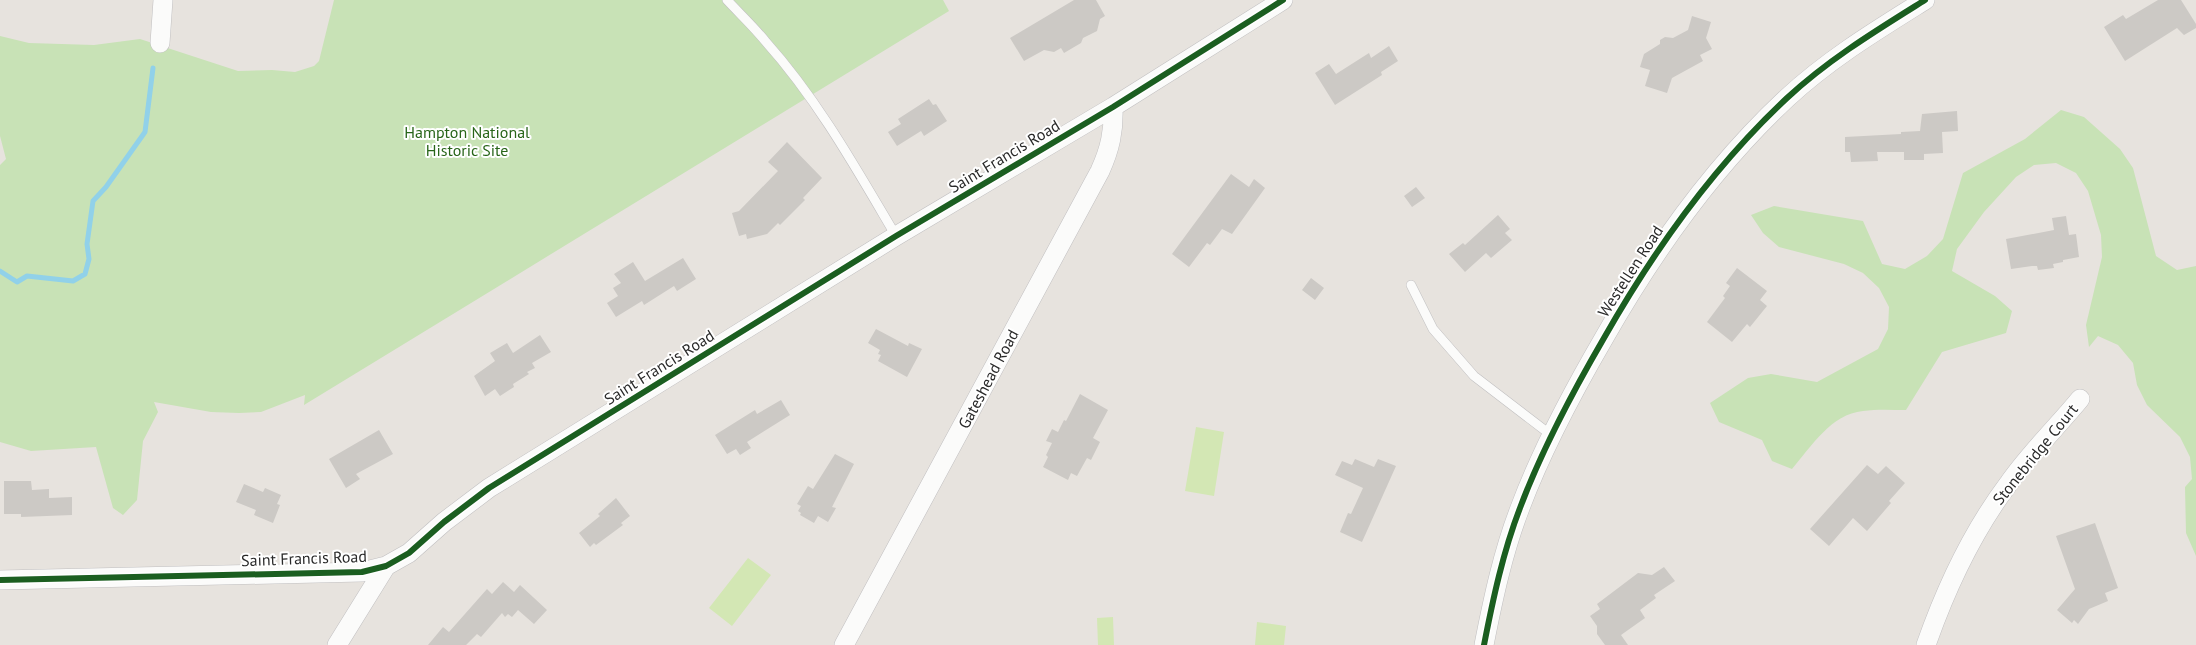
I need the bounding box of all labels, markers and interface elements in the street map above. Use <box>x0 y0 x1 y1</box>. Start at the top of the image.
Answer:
street label: Saint Francis Road <box>945 115 1063 197</box>
park label: Hampton National Historic Site <box>404 122 530 160</box>
street label: Westellen Road <box>1593 221 1667 321</box>
street label: Saint Francis Road <box>600 325 718 409</box>
street label: Gateshead Road <box>953 326 1023 432</box>
street label: Stonebridge Court <box>1988 399 2082 509</box>
street label: Saint Francis Road <box>241 546 367 570</box>

